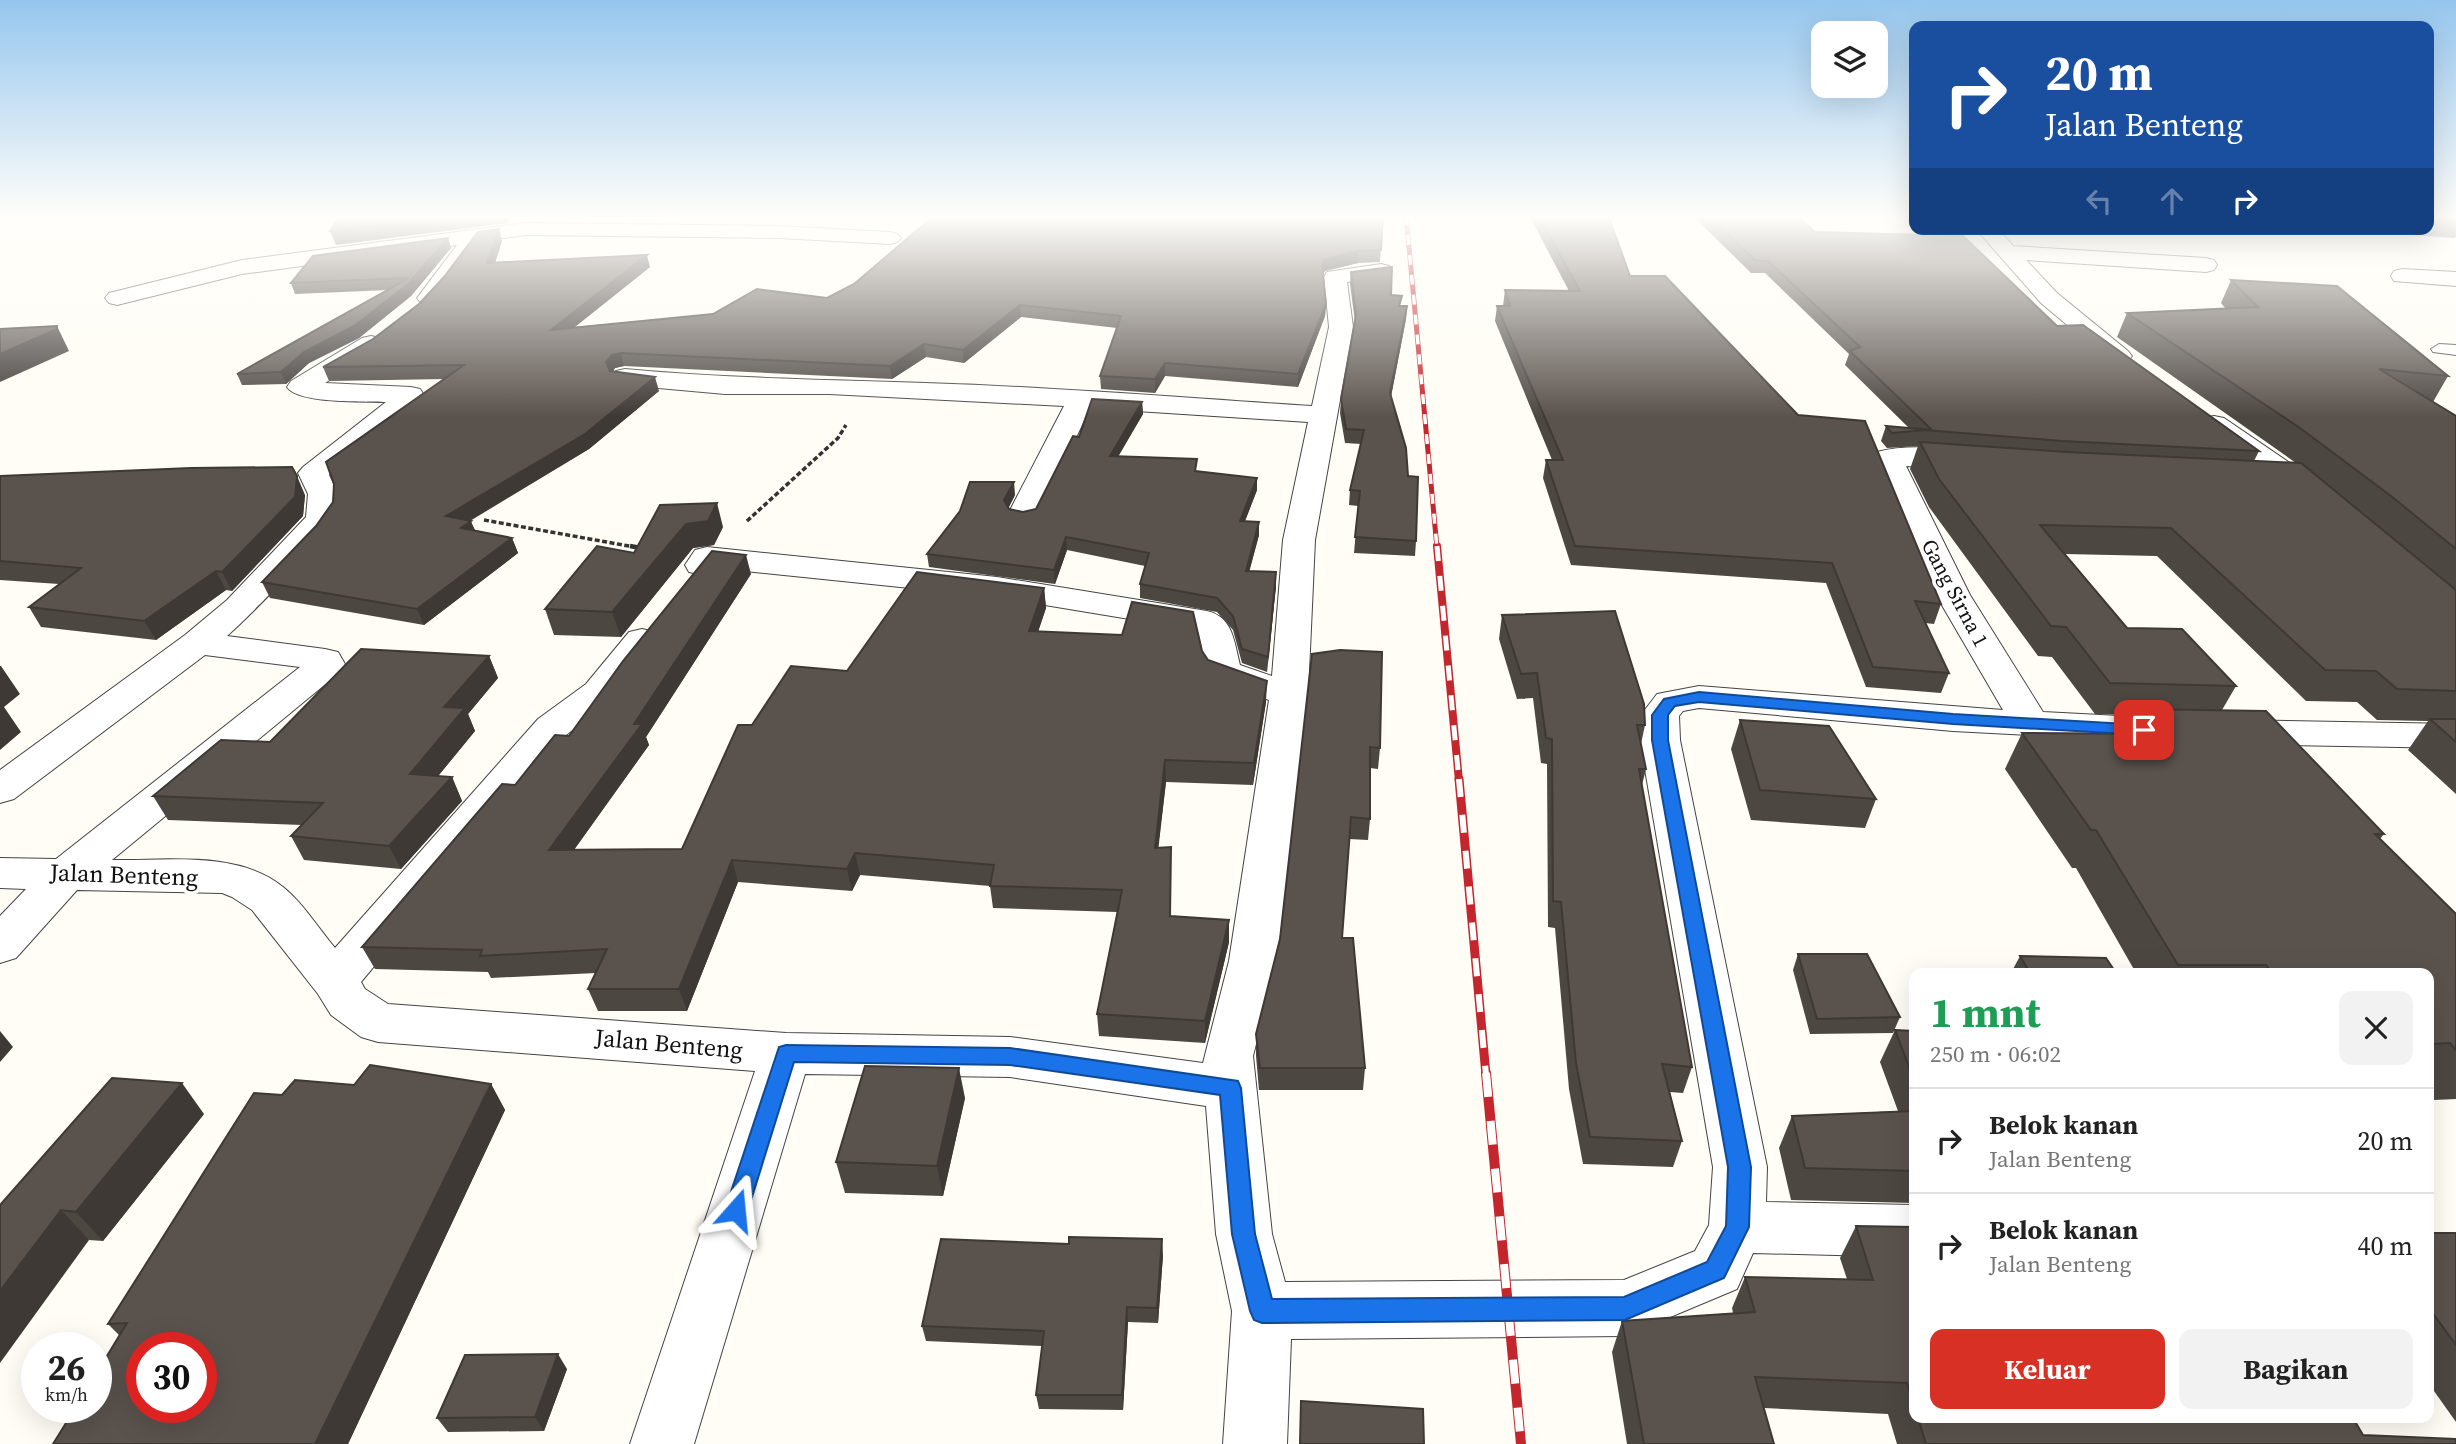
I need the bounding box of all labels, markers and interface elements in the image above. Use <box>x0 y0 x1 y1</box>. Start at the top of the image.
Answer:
map controls <box>1811 21 1888 98</box>
button: layers <box>1811 21 1888 98</box>
text: 20 m <box>2045 39 2153 106</box>
icon: right <box>1930 49 2021 140</box>
text: Jalan Benteng <box>2045 103 2243 147</box>
icon: left <box>2080 182 2118 220</box>
icon: ahead <box>2153 182 2191 220</box>
icon: right <box>2226 182 2264 220</box>
street label: Gang Sirna 1 <box>1915 534 1996 652</box>
pin <box>2114 700 2174 760</box>
icon: arrive <box>2125 711 2163 749</box>
street label: Jalan Benteng <box>48 855 199 894</box>
text: 1 mnt <box>1930 983 2041 1041</box>
button: close <box>2339 991 2413 1065</box>
street label: Jalan Benteng <box>593 1021 744 1066</box>
text: 250 m · 06:02 <box>1930 1038 2061 1070</box>
text: Belok kanan <box>1989 1107 2138 1143</box>
icon: right <box>1930 1122 1968 1160</box>
text: 20 m <box>2358 1123 2413 1159</box>
text: Jalan Benteng <box>1989 1143 2131 1175</box>
position arrow <box>699 1173 773 1247</box>
text: Belok kanan <box>1989 1212 2138 1248</box>
icon: right <box>1930 1227 1968 1265</box>
text: 40 m <box>2358 1228 2413 1264</box>
text: Jalan Benteng <box>1989 1248 2131 1280</box>
button: Keluar <box>1930 1329 2165 1409</box>
button: Bagikan <box>2179 1329 2413 1409</box>
speed limit sign: 30 <box>126 1332 217 1423</box>
text: 26 <box>48 1344 85 1392</box>
text: km/h <box>45 1382 88 1407</box>

